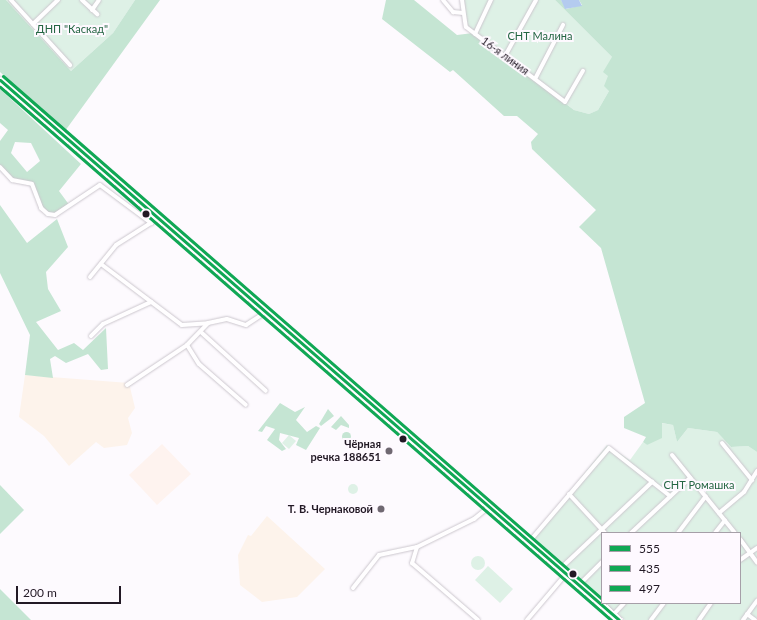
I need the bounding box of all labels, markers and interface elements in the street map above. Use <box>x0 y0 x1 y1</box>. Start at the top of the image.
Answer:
park label: ДНП "Каскад" <box>36 22 108 36</box>
park label: СНТ Малина <box>507 29 573 43</box>
street label: 16-я линия <box>479 34 531 78</box>
unlabelled marker <box>141 209 151 219</box>
unlabelled marker <box>398 434 408 444</box>
place label: Чёрная речка 188651 <box>311 438 381 464</box>
marker: Чёрная речка 188651 <box>384 446 394 456</box>
park label: СНТ Ромашка <box>663 478 735 492</box>
place label: Т. В. Чернаковой <box>288 502 373 516</box>
marker: Т. В. Чернаковой <box>376 504 386 514</box>
legend <box>601 532 741 604</box>
text: 555 <box>639 541 660 556</box>
text: 435 <box>639 561 660 576</box>
unlabelled marker <box>568 569 578 579</box>
scale bar <box>18 578 123 604</box>
text: 497 <box>639 581 660 596</box>
text: 200 m <box>23 585 57 600</box>

